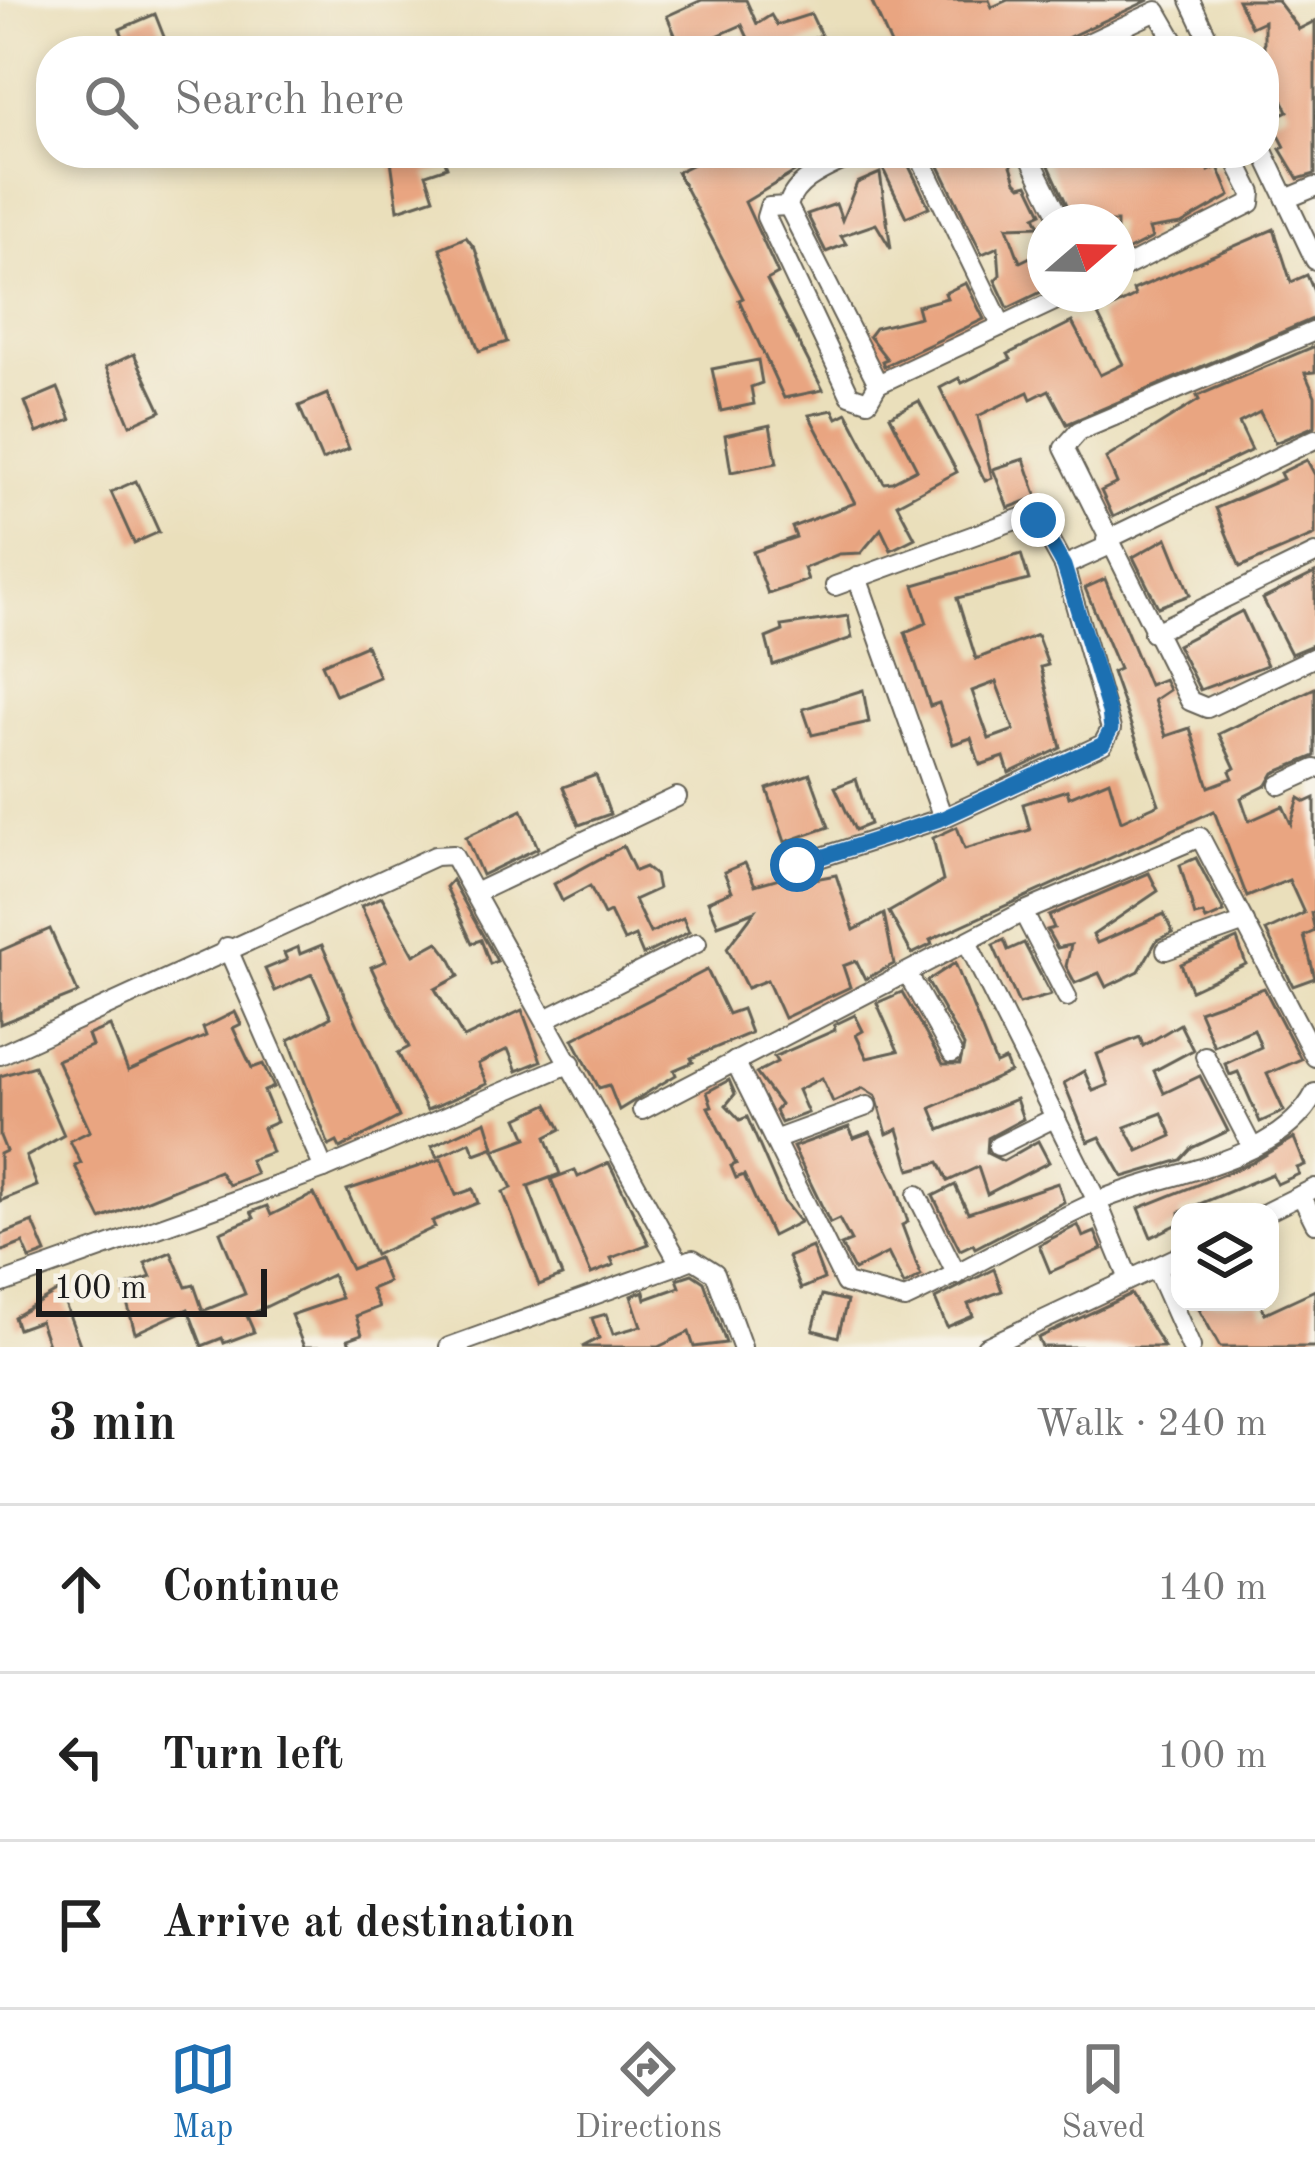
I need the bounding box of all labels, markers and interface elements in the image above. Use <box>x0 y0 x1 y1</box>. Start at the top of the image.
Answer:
search box <box>36 36 1279 168</box>
icon: search <box>78 69 144 135</box>
text: Search here <box>174 79 404 124</box>
north arrow <box>1027 204 1135 312</box>
route end <box>1011 493 1065 547</box>
route start <box>770 838 824 892</box>
map controls <box>1171 1203 1279 1311</box>
button: layers <box>1171 1203 1279 1311</box>
scale bar <box>36 1263 267 1316</box>
text: 100 m <box>54 1273 147 1306</box>
text: 3 min <box>48 1400 176 1451</box>
text: Walk · 240 m <box>1036 1405 1267 1444</box>
icon: ahead <box>48 1556 114 1622</box>
text: Continue <box>162 1566 340 1611</box>
text: 140 m <box>1157 1569 1267 1608</box>
icon: left <box>48 1724 114 1790</box>
text: Turn left <box>162 1734 343 1779</box>
text: 100 m <box>1157 1737 1267 1776</box>
icon: arrive <box>48 1892 114 1958</box>
text: Arrive at destination <box>162 1902 575 1947</box>
tab: Map <box>170 2036 236 2149</box>
tab: Directions <box>575 2036 722 2149</box>
tab: Saved <box>1061 2036 1145 2149</box>

